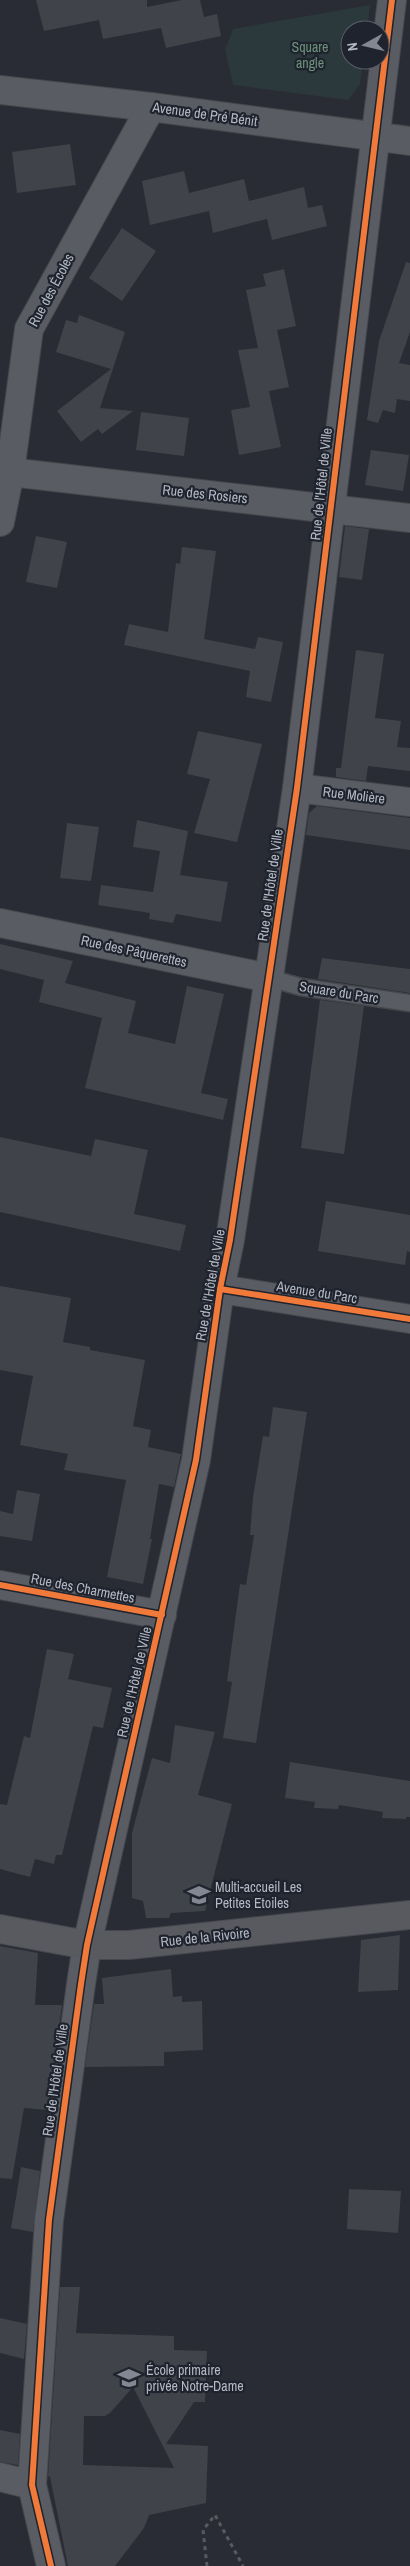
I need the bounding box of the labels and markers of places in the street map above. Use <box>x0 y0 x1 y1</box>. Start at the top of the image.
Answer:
place label: Multi-accueil Les Petites Etoiles <box>215 1878 302 1912</box>
school or university icon: Multi-accueil Les Petites Etoiles <box>186 1882 212 1908</box>
place label: École primaire privée Notre-Dame <box>146 2361 244 2395</box>
school or university icon: École primaire privée Notre-Dame <box>116 2365 142 2391</box>

